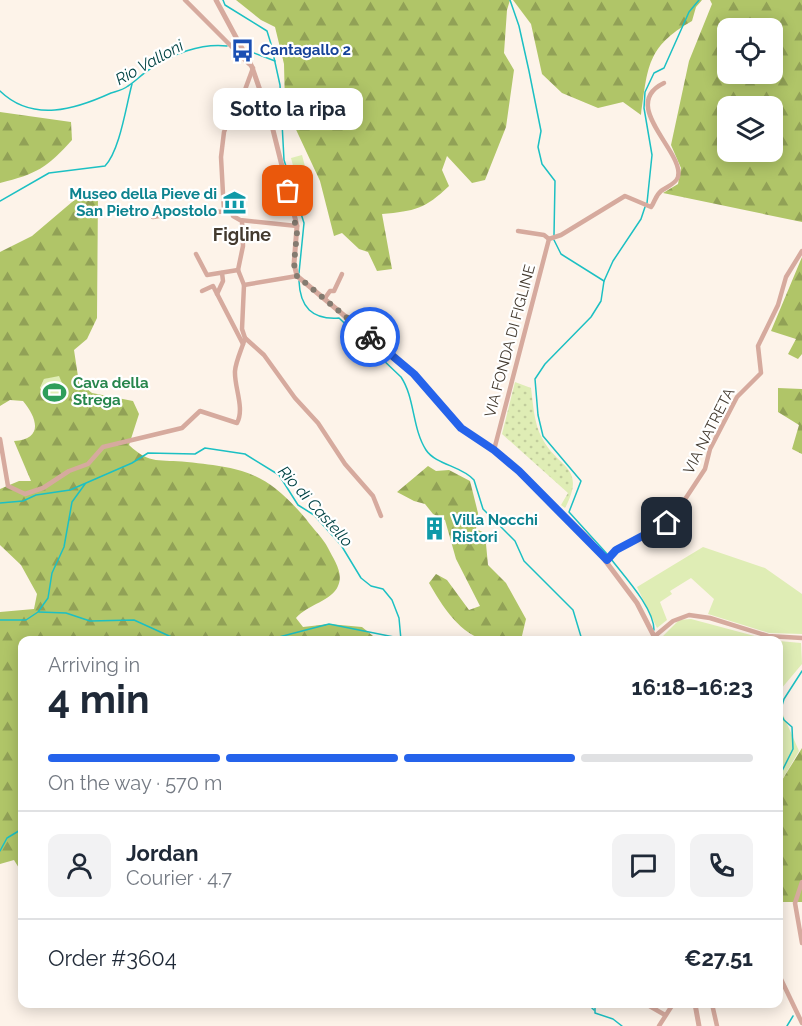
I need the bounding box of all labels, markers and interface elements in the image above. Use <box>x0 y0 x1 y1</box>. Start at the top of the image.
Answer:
map controls <box>717 18 783 162</box>
button: locate <box>717 18 783 84</box>
water label: Rio Valloni <box>112 36 187 89</box>
bus stop icon: Cantagallo 2 <box>229 37 255 63</box>
place label: Cantagallo 2 <box>260 41 351 59</box>
callout: Sotto la ripa <box>213 89 363 131</box>
button: layers <box>717 96 783 162</box>
text: Sotto la ripa <box>230 97 346 121</box>
pin <box>262 165 313 216</box>
icon: bag <box>271 174 304 207</box>
place label: Museo della Pieve di San Pietro Apostolo <box>69 185 217 220</box>
museum icon: Museo della Pieve di San Pietro Apostolo <box>222 190 248 216</box>
district label: Figline <box>213 224 271 245</box>
street label: VIA FONDA DI FIGLINE <box>481 263 539 419</box>
courier <box>340 307 400 367</box>
icon: bike <box>354 321 387 354</box>
place label: Cava della Strega <box>73 374 149 409</box>
sports icon: Cava della Strega <box>42 379 68 405</box>
street label: VIA NATRETA <box>680 385 738 477</box>
water label: Rio di Castello <box>274 462 357 551</box>
pin <box>641 497 692 548</box>
icon: home <box>650 506 683 539</box>
place label: Villa Nocchi Ristori <box>452 511 538 546</box>
building icon: Villa Nocchi Ristori <box>421 516 447 542</box>
text: Arriving in <box>48 653 140 677</box>
text: 16:18–16:23 <box>632 674 753 700</box>
text: 4 min <box>48 676 149 722</box>
text: On the way · 570 m <box>48 771 222 795</box>
button: person <box>48 834 111 897</box>
button: chat <box>612 834 675 897</box>
button: phone <box>690 834 753 897</box>
text: Jordan <box>126 840 198 866</box>
text: Courier · 4.7 <box>126 866 232 890</box>
text: Order #3604 <box>48 945 177 971</box>
text: €27.51 <box>684 945 753 971</box>

